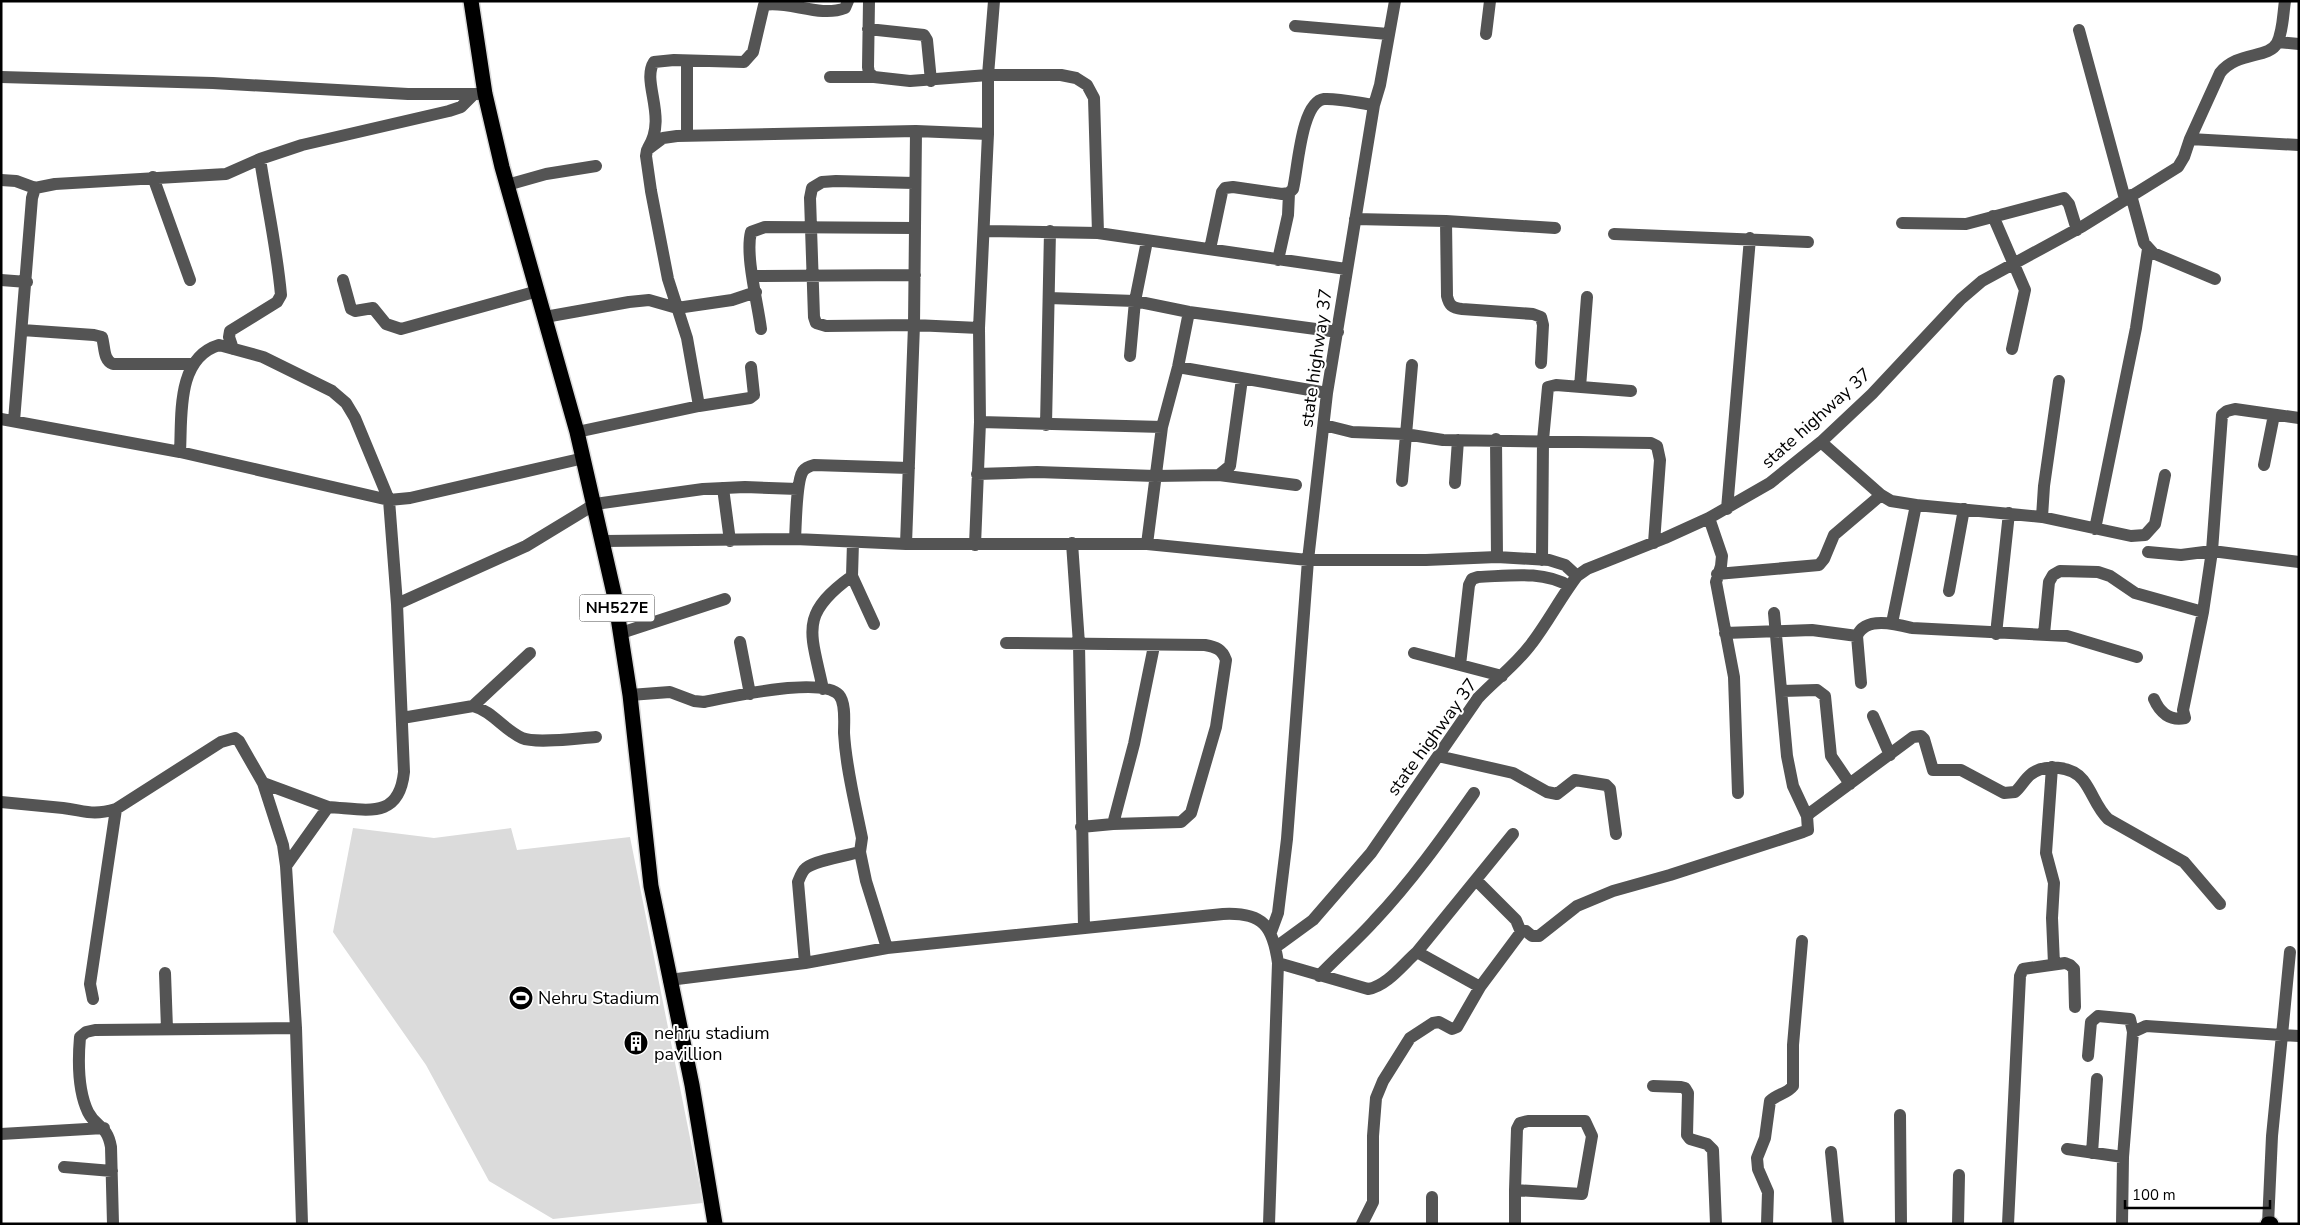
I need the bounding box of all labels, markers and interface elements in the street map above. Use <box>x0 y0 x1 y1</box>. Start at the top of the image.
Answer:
street label: state highway 37 <box>1294 287 1338 429</box>
street label: state highway 37 <box>1756 362 1876 474</box>
road number: NH527E <box>580 594 654 622</box>
street label: state highway 37 <box>1381 673 1483 801</box>
sports icon: Nehru Stadium <box>508 985 534 1011</box>
place label: Nehru Stadium <box>538 986 659 1010</box>
place label: nehru stadium pavillion <box>654 1021 770 1066</box>
building icon: nehru stadium pavillion <box>623 1030 649 1056</box>
scale bar <box>2125 1178 2270 1210</box>
text: 100 m <box>2132 1185 2176 1205</box>

